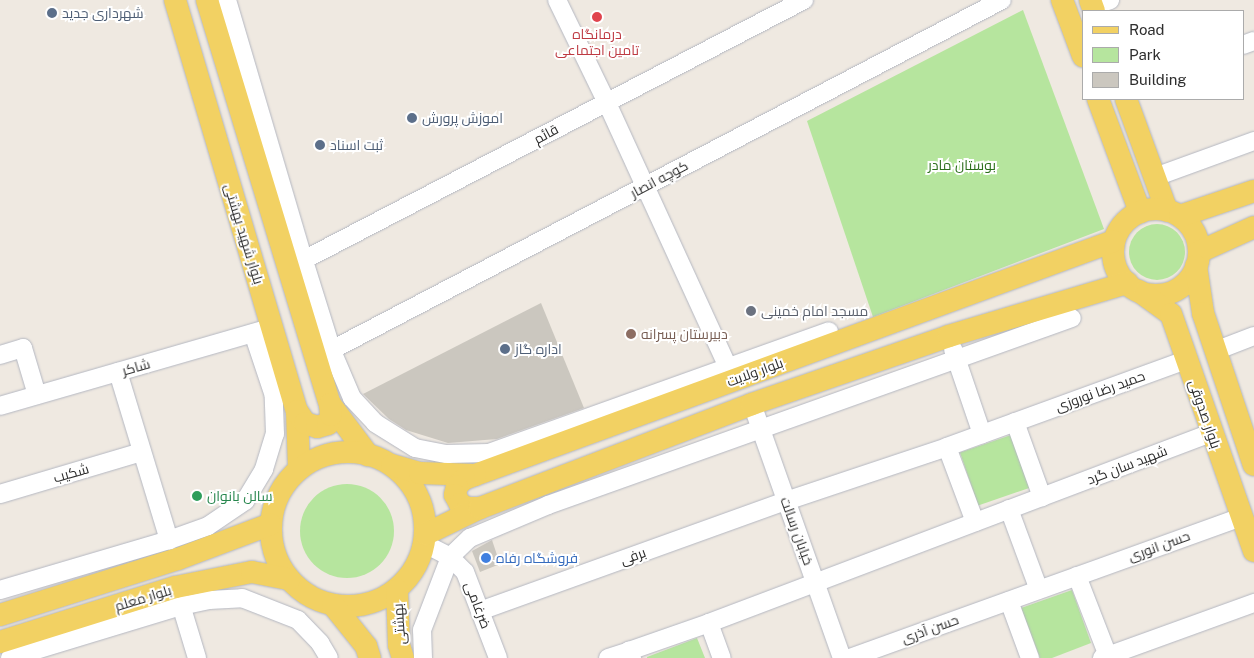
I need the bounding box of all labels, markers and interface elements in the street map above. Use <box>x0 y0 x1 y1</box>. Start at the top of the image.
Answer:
place label: شهرداری جدید <box>62 5 144 21</box>
marker: شهرداری جدید <box>46 7 58 19</box>
marker: درمانگاه تامین اجتماعی <box>590 10 604 24</box>
legend <box>1082 10 1244 100</box>
text: Road <box>1129 21 1165 38</box>
place label: درمانگاه تامین اجتماعی <box>555 26 639 58</box>
text: Park <box>1129 46 1161 63</box>
text: Building <box>1129 71 1187 88</box>
place label: اموزش پرورش <box>422 110 503 126</box>
marker: اموزش پرورش <box>406 112 418 124</box>
street label: قائم <box>531 121 561 147</box>
place label: ثبت اسناد <box>330 137 383 153</box>
marker: ثبت اسناد <box>314 139 326 151</box>
street label: کوچه انصار <box>627 157 691 201</box>
park label: بوستان مادر <box>928 157 996 173</box>
street label: بلوار شهید بهشتی <box>221 182 267 286</box>
place label: مسجد امام خمینی <box>761 303 868 319</box>
marker: مسجد امام خمینی <box>745 305 757 317</box>
place label: دبیرستان پسرانه <box>641 326 728 342</box>
marker: دبیرستان پسرانه <box>625 328 637 340</box>
place label: اداره گاز <box>515 341 562 357</box>
marker: اداره گاز <box>499 343 511 355</box>
street label: بلوار ولایت <box>725 354 785 390</box>
street label: شاکر <box>120 355 152 379</box>
street label: حمید رضا نوروزی <box>1053 367 1147 415</box>
street label: بلوار صدوقی <box>1185 377 1225 451</box>
street label: شهید سان گرد <box>1084 442 1170 488</box>
street label: شکیب <box>51 460 91 486</box>
place label: سالن بانوان <box>207 488 273 504</box>
marker: سالن بانوان <box>191 490 203 502</box>
street label: خیابان رسالت <box>777 495 817 567</box>
street label: حسن انوری <box>1126 527 1192 565</box>
street label: برفی <box>618 544 648 568</box>
place label: فروشگاه رفاه <box>496 550 578 566</box>
marker: فروشگاه رفاه <box>480 552 492 564</box>
street label: ضرغامی <box>461 579 495 631</box>
street label: بلوار معلم <box>113 581 173 615</box>
street label: بهشتی <box>389 603 409 645</box>
street label: حسن آذری <box>899 611 961 647</box>

